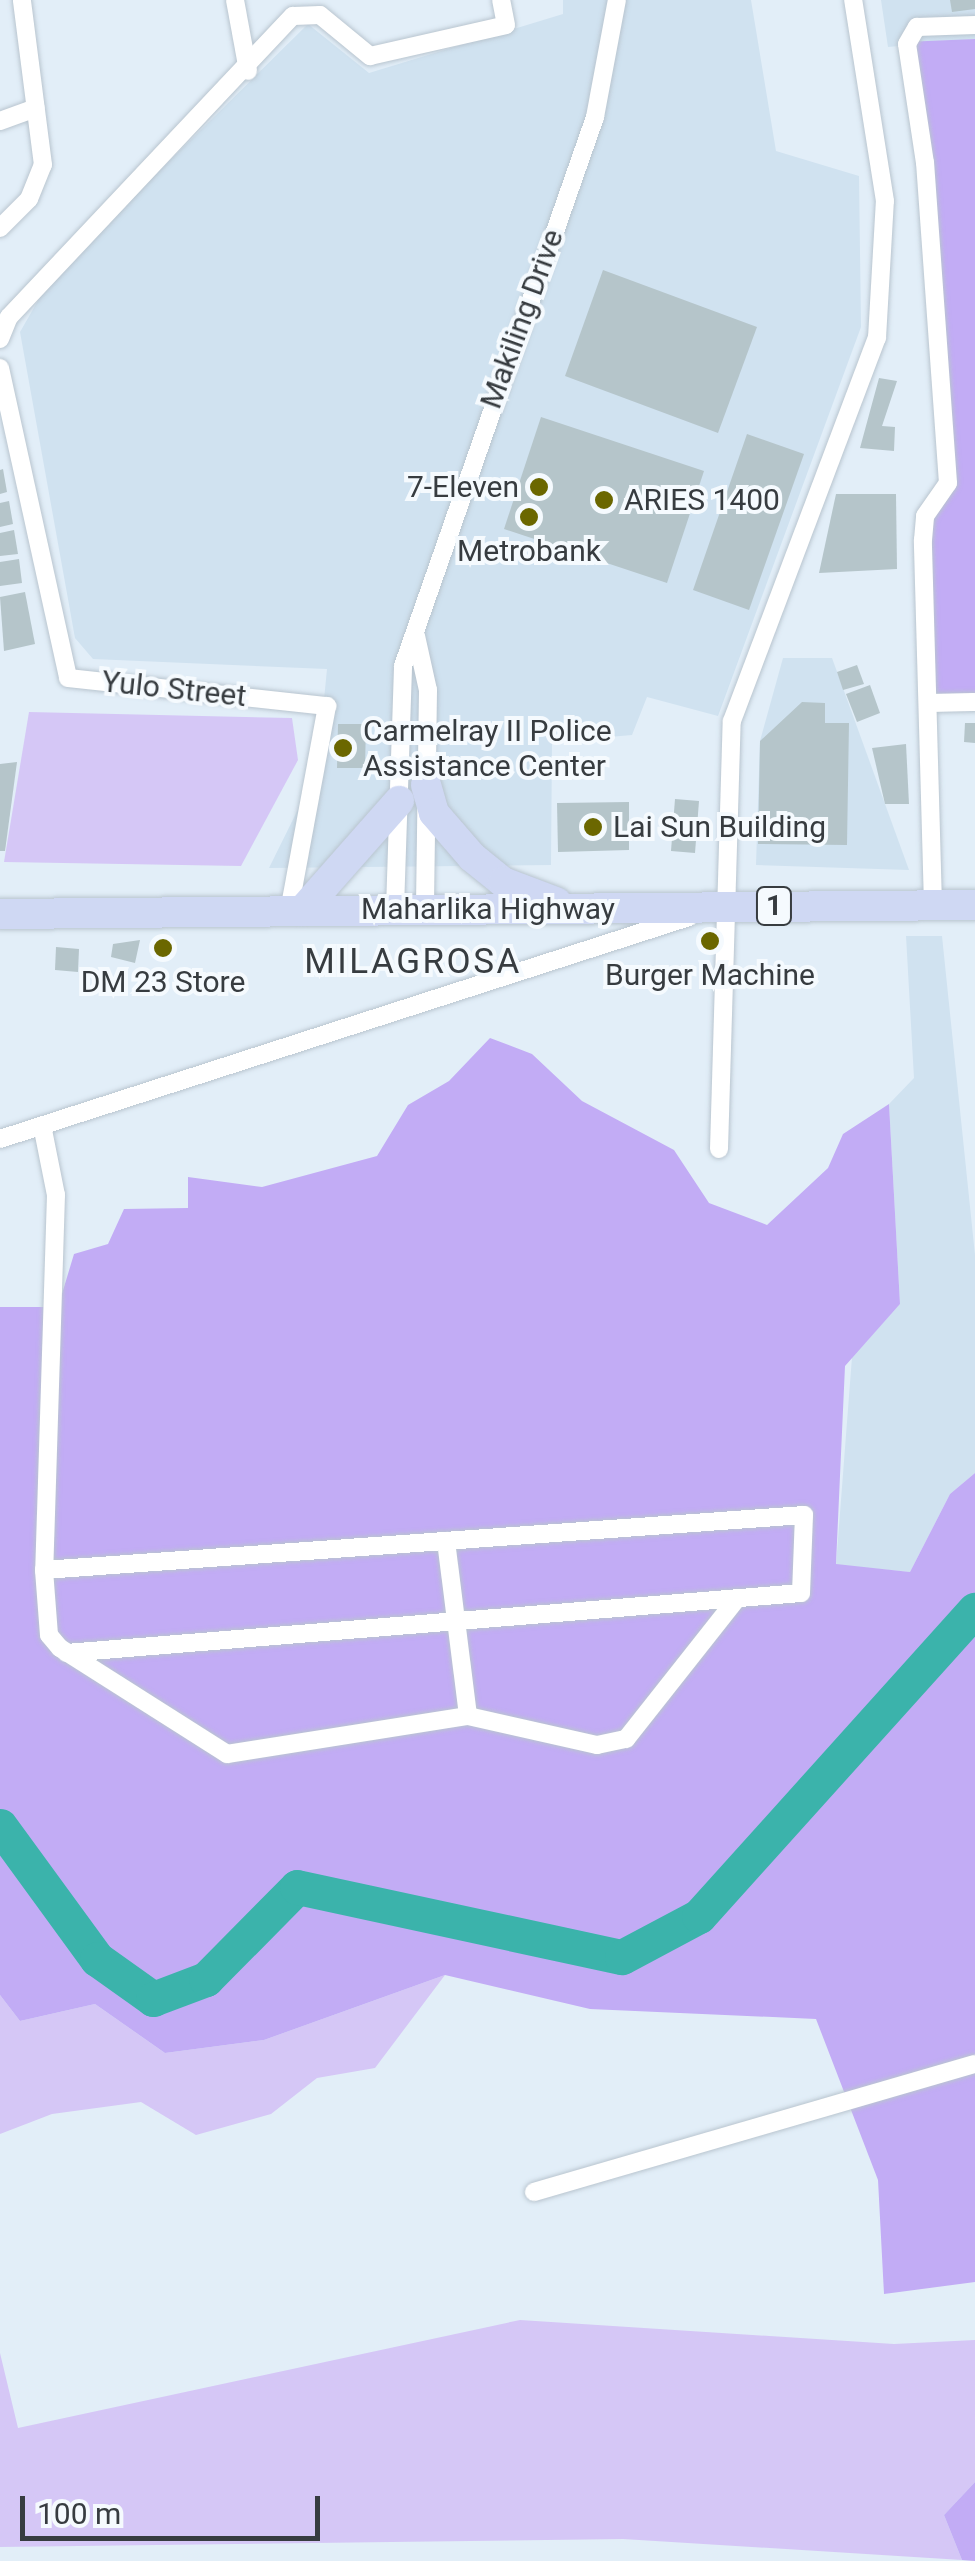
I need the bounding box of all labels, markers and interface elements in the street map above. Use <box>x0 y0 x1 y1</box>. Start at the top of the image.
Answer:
street label: Makiling Drive <box>473 225 571 413</box>
place label: 7-Eleven <box>407 469 519 505</box>
marker: 7-Eleven <box>528 476 550 498</box>
place label: ARIES 1400 <box>624 482 780 518</box>
marker: ARIES 1400 <box>593 489 615 511</box>
marker: Metrobank <box>518 506 540 528</box>
place label: Metrobank <box>457 533 601 569</box>
street label: Yulo Street <box>100 664 248 714</box>
place label: Carmelray II Police Assistance Center <box>363 713 612 784</box>
marker: Carmelray II Police Assistance Center <box>332 737 354 759</box>
place label: Lai Sun Building <box>613 809 826 845</box>
marker: Lai Sun Building <box>582 816 604 838</box>
road number: 1 <box>754 883 794 929</box>
street label: Maharlika Highway <box>361 891 615 927</box>
marker: Burger Machine <box>699 930 721 952</box>
marker: DM 23 Store <box>152 937 174 959</box>
district label: MILAGROSA <box>304 941 522 983</box>
place label: Burger Machine <box>605 957 815 993</box>
place label: DM 23 Store <box>81 964 245 1000</box>
scale bar <box>25 2476 325 2538</box>
text: 100 m <box>37 2496 121 2531</box>

